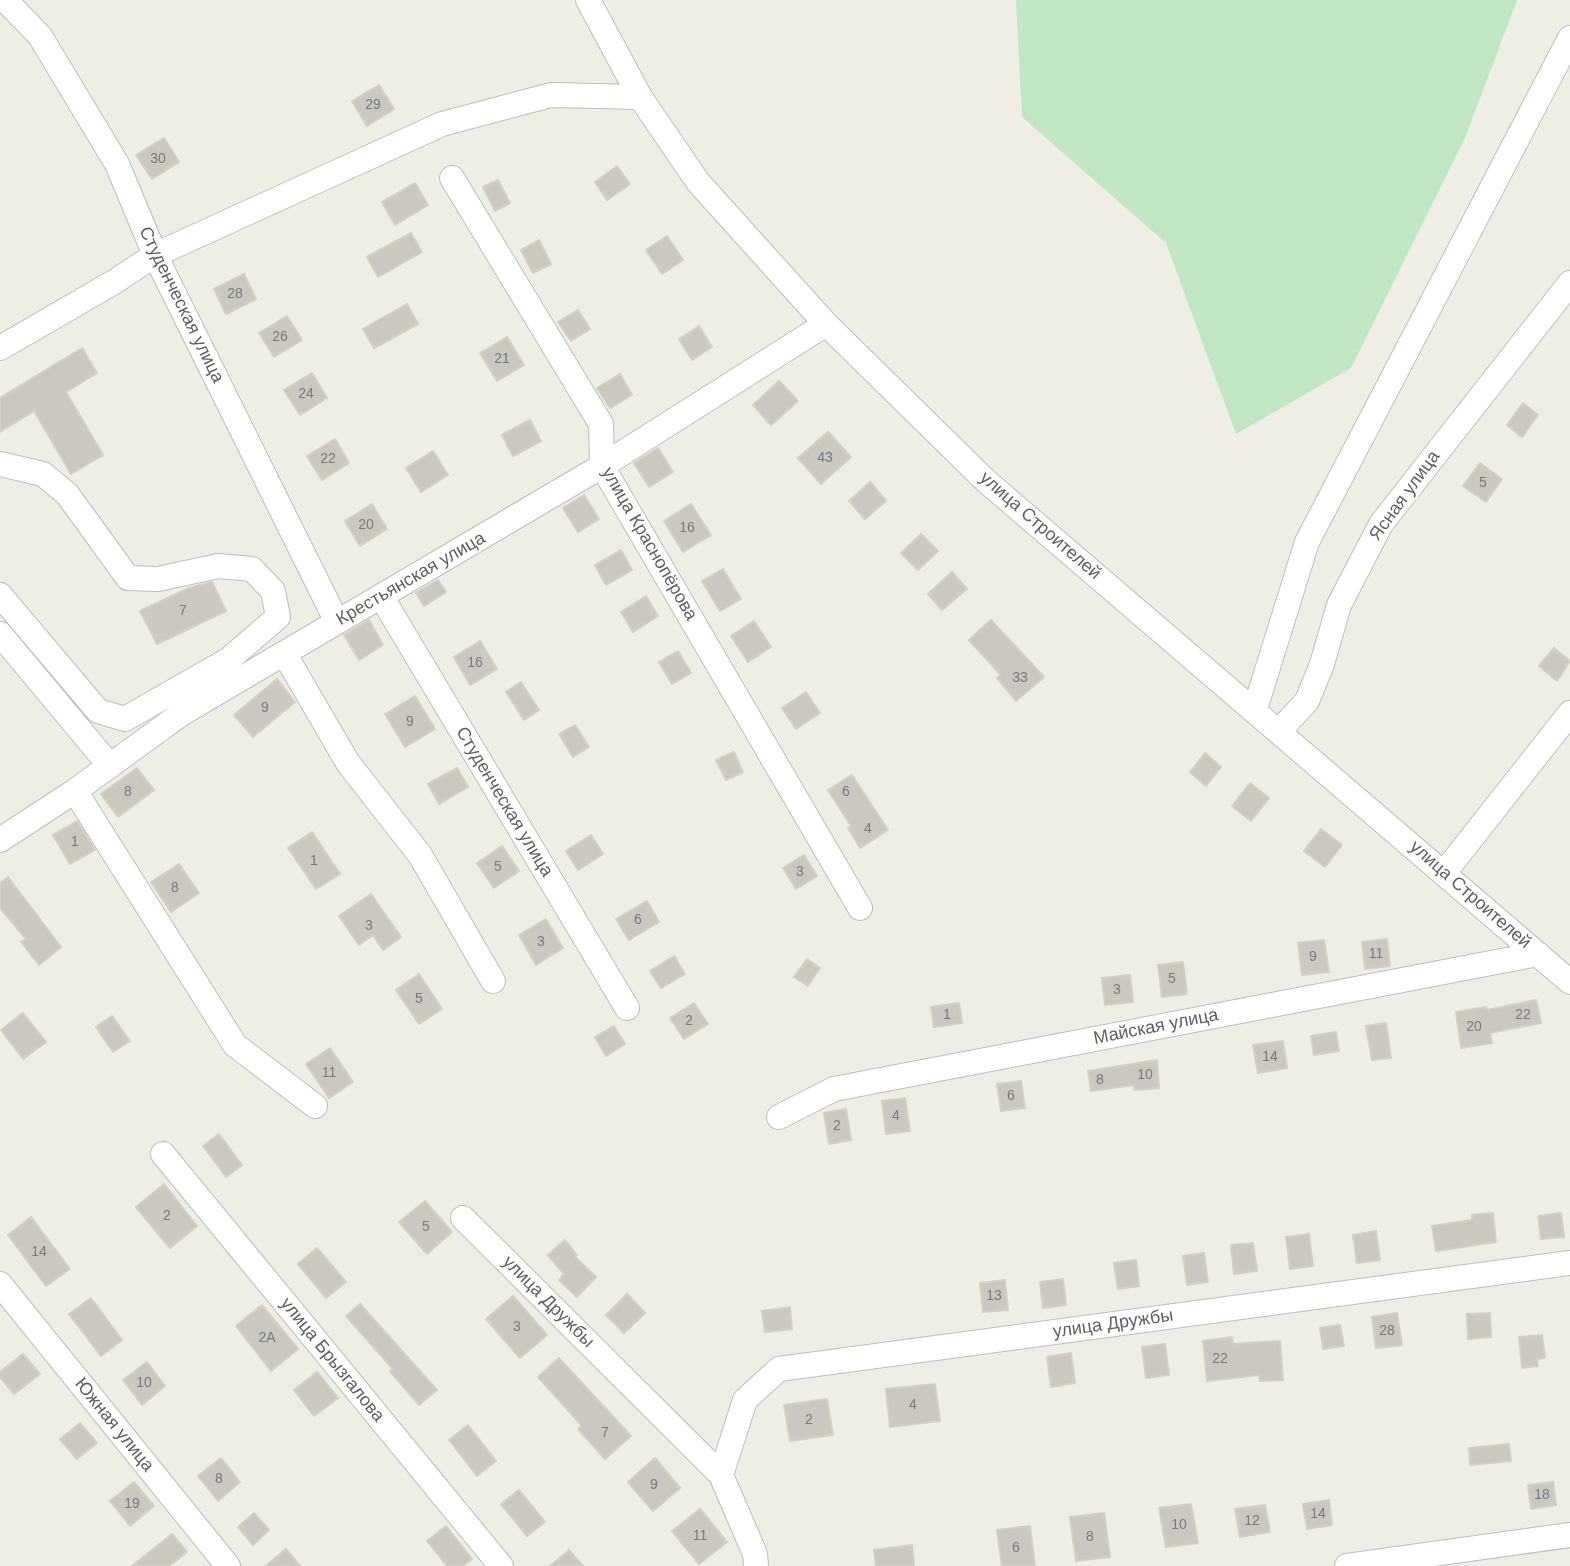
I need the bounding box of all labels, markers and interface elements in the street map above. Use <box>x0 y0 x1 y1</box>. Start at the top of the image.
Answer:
house number: 29 <box>365 97 381 113</box>
house number: 30 <box>150 151 166 167</box>
street label: Студенческая улица <box>134 223 228 387</box>
house number: 28 <box>227 286 243 302</box>
house number: 26 <box>272 329 288 345</box>
house number: 21 <box>494 351 510 367</box>
house number: 24 <box>298 386 314 402</box>
street label: Ясная улица <box>1365 447 1445 545</box>
house number: 43 <box>817 450 833 466</box>
house number: 22 <box>320 451 336 467</box>
street label: улица Краснопёрова <box>596 464 702 624</box>
street label: улица Строителей <box>975 467 1105 585</box>
house number: 5 <box>1479 475 1487 491</box>
house number: 20 <box>358 517 374 533</box>
house number: 16 <box>679 520 695 536</box>
street label: Крестьянская улица <box>333 528 489 630</box>
house number: 7 <box>179 603 187 619</box>
house number: 16 <box>467 655 483 671</box>
house number: 33 <box>1012 670 1028 686</box>
house number: 9 <box>261 700 269 716</box>
house number: 9 <box>406 714 414 730</box>
street label: Студенческая улица <box>451 723 557 881</box>
house number: 8 <box>124 784 132 800</box>
house number: 6 <box>842 784 850 800</box>
house number: 4 <box>864 821 872 837</box>
house number: 1 <box>71 834 79 850</box>
street label: улица Строителей <box>1405 836 1535 954</box>
house number: 1 <box>310 853 318 869</box>
house number: 5 <box>494 859 502 875</box>
house number: 3 <box>796 864 804 880</box>
house number: 8 <box>171 880 179 896</box>
house number: 6 <box>634 912 642 928</box>
house number: 3 <box>365 918 373 934</box>
house number: 3 <box>537 934 545 950</box>
house number: 11 <box>1369 946 1383 962</box>
house number: 9 <box>1309 949 1317 965</box>
house number: 5 <box>1168 971 1176 987</box>
house number: 3 <box>1113 982 1121 998</box>
house number: 5 <box>415 991 423 1007</box>
street label: Майская улица <box>1092 1004 1220 1050</box>
house number: 1 <box>943 1007 951 1023</box>
house number: 22 <box>1515 1007 1531 1023</box>
house number: 2 <box>685 1013 693 1029</box>
house number: 20 <box>1466 1019 1482 1035</box>
house number: 14 <box>1262 1049 1278 1065</box>
house number: 11 <box>322 1065 336 1081</box>
house number: 10 <box>1137 1067 1153 1083</box>
house number: 8 <box>1096 1072 1104 1088</box>
house number: 6 <box>1007 1088 1015 1104</box>
house number: 4 <box>892 1108 900 1124</box>
house number: 2 <box>833 1118 841 1134</box>
house number: 2 <box>163 1208 171 1224</box>
house number: 5 <box>422 1219 430 1235</box>
house number: 14 <box>31 1244 47 1260</box>
street label: улица Дружбы <box>498 1252 598 1352</box>
house number: 13 <box>986 1288 1002 1304</box>
street label: улица Брызгалова <box>275 1293 389 1427</box>
street label: улица Дружбы <box>1051 1305 1175 1343</box>
house number: 3 <box>513 1319 521 1335</box>
house number: 28 <box>1379 1323 1395 1339</box>
house number: 2А <box>258 1330 276 1346</box>
house number: 22 <box>1212 1351 1228 1367</box>
street label: Южная улица <box>70 1374 158 1476</box>
house number: 10 <box>136 1375 152 1391</box>
house number: 4 <box>909 1397 917 1413</box>
house number: 2 <box>805 1412 813 1428</box>
house number: 7 <box>601 1425 609 1441</box>
house number: 8 <box>215 1471 223 1487</box>
house number: 9 <box>650 1477 658 1493</box>
house number: 18 <box>1534 1487 1550 1503</box>
house number: 19 <box>124 1496 140 1512</box>
house number: 14 <box>1310 1506 1326 1522</box>
house number: 12 <box>1244 1513 1260 1529</box>
house number: 10 <box>1171 1517 1187 1533</box>
house number: 11 <box>693 1528 707 1544</box>
house number: 8 <box>1086 1529 1094 1545</box>
house number: 6 <box>1012 1540 1020 1556</box>

